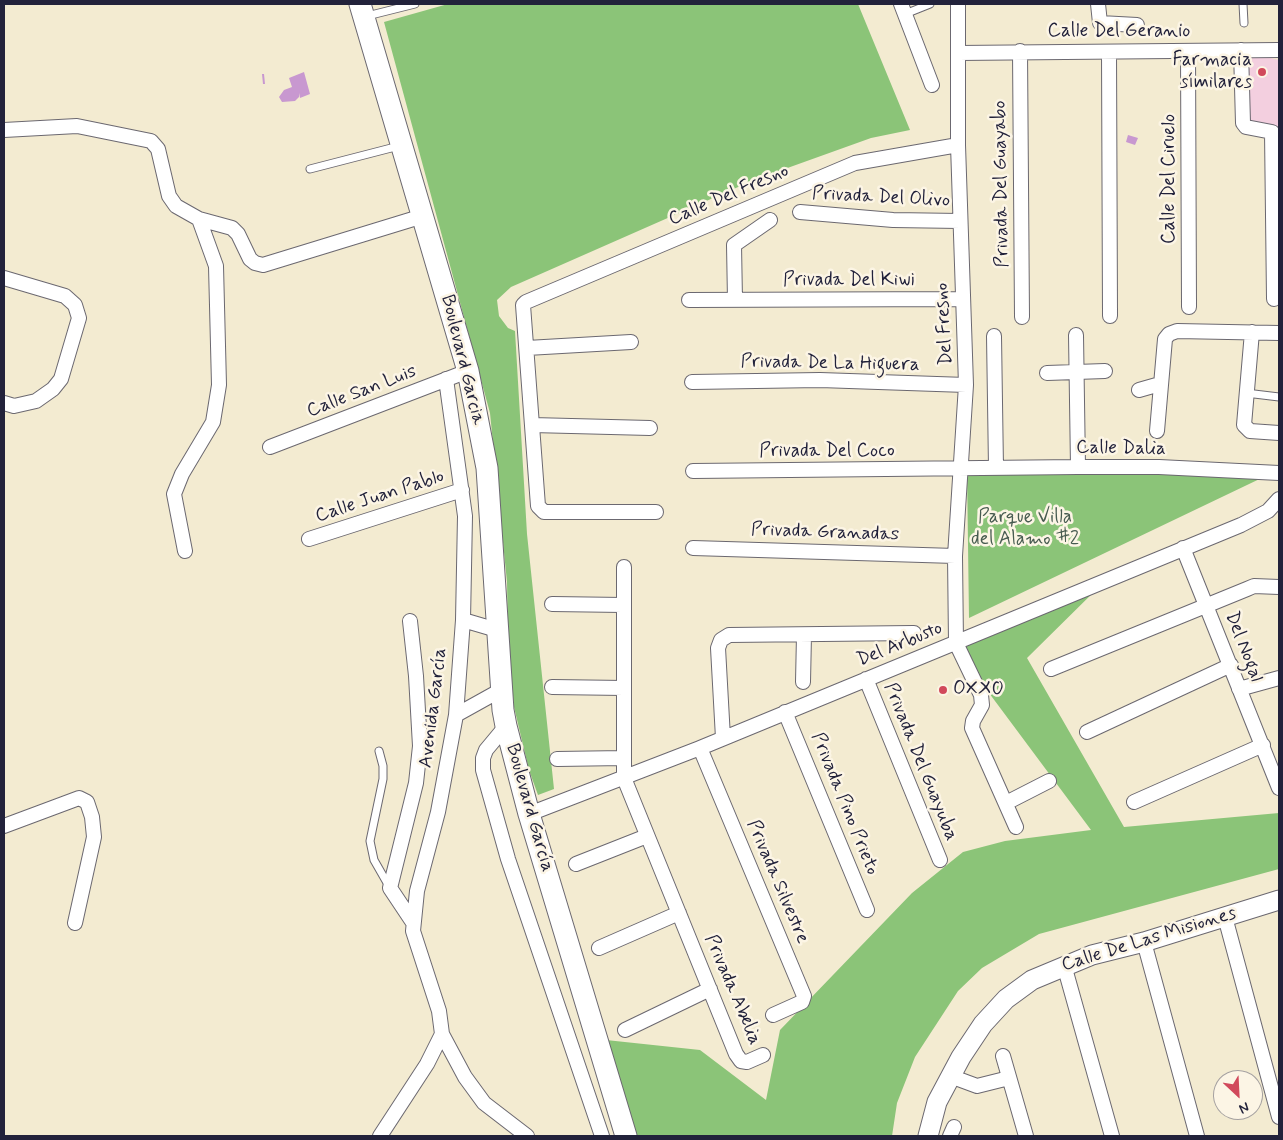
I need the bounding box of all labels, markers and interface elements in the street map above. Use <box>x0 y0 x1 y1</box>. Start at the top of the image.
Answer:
street label: Calle Del Geranio <box>1048 21 1190 43</box>
place label: Farmacia símilares <box>1173 50 1252 94</box>
marker: Farmacia símilares <box>1256 66 1268 78</box>
street label: Privada Del Guayabo <box>989 100 1015 268</box>
street label: Calle Del Ciruelo <box>1159 114 1181 244</box>
street label: Calle Del Fresno <box>665 160 793 232</box>
street label: Privada Del Olivo <box>811 183 951 213</box>
street label: Privada Del Kiwi <box>783 270 915 292</box>
street label: Del Fresno <box>931 282 959 366</box>
street label: Boulevard Garcia <box>435 293 489 427</box>
street label: Privada De La Higuera <box>740 351 920 377</box>
street label: Calle San Luis <box>304 361 420 423</box>
street label: Calle Dalia <box>1076 437 1166 461</box>
street label: Privada Del Coco <box>759 441 895 463</box>
street label: Calle Juan Pablo <box>313 465 447 529</box>
park label: Parque Villa del Alamo #2 <box>971 507 1079 551</box>
street label: Privada Granadas <box>750 519 900 547</box>
street label: Del Nogal <box>1219 609 1267 685</box>
street label: Del Arbusto <box>854 618 946 672</box>
street label: Avenida García <box>415 647 453 769</box>
place label: OXXO <box>953 679 1004 701</box>
street label: Privada Del Guayuba <box>878 680 962 844</box>
marker: OXXO <box>937 684 949 696</box>
street label: Privada Pino Prieto <box>805 730 883 878</box>
street label: Boulevard García <box>500 741 558 875</box>
street label: Privada Silvestre <box>741 817 813 947</box>
street label: Calle De Las Misiones <box>1059 903 1239 977</box>
street label: Privada Abelia <box>699 931 765 1049</box>
north arrow <box>1213 1070 1263 1120</box>
text: N <box>1236 1098 1252 1118</box>

